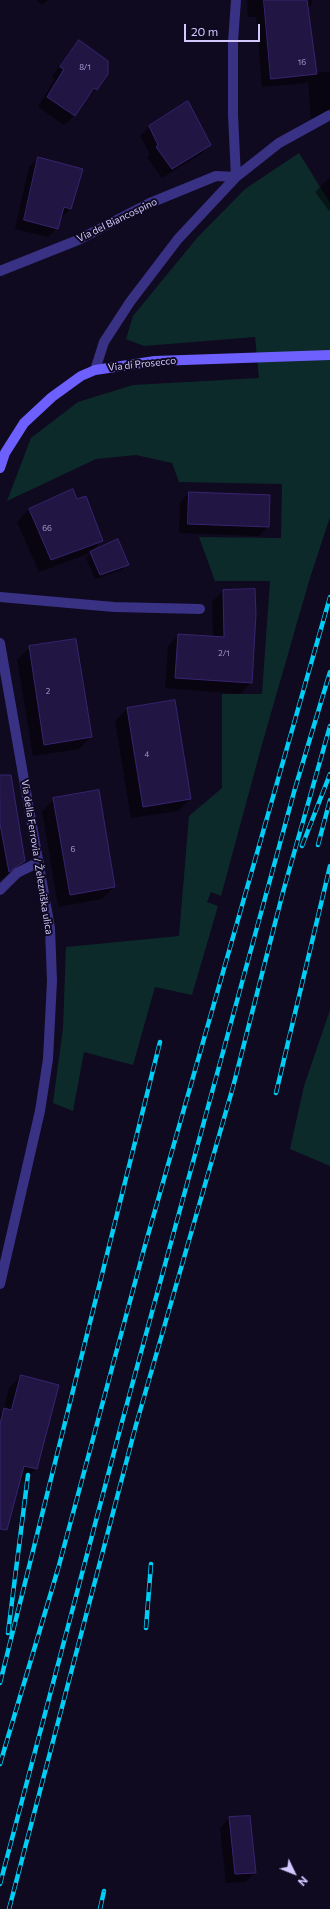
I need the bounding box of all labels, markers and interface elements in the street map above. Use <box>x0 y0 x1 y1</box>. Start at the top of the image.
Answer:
scale bar <box>186 16 262 42</box>
text: 20 m <box>191 24 218 38</box>
house number: 16 <box>298 57 306 67</box>
house number: 8/1 <box>79 62 91 72</box>
street label: Via del Biancospino <box>75 195 159 245</box>
street label: Via di Prosecco <box>107 354 177 374</box>
house number: 66 <box>42 523 52 533</box>
house number: 2/1 <box>218 648 230 658</box>
house number: 2 <box>46 686 50 696</box>
house number: 4 <box>145 749 149 759</box>
street label: Via della Ferrovia / Železniška ulica <box>19 779 55 935</box>
house number: 6 <box>71 844 75 854</box>
north arrow <box>274 1853 314 1893</box>
text: N <box>296 1874 311 1889</box>

